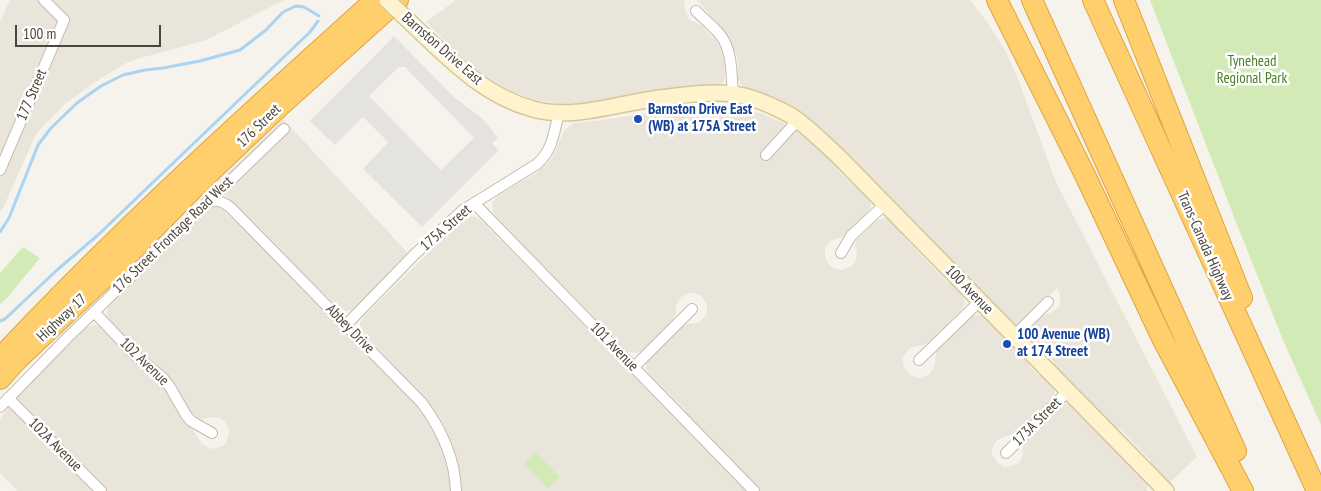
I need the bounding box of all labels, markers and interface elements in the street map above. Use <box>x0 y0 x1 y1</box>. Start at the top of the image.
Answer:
street label: Barnston Drive East <box>398 9 486 89</box>
scale bar <box>18 15 164 47</box>
text: 100 m <box>23 24 56 43</box>
park label: Tynehead Regional Park <box>1217 53 1287 88</box>
street label: 177 Street <box>13 66 51 124</box>
street label: 176 Street <box>233 101 285 151</box>
place label: Barnston Drive East (WB) at 175A Street <box>648 101 756 136</box>
marker: Barnston Drive East (WB) at 175A Street <box>632 113 644 125</box>
street label: 176 Street Frontage Road West <box>109 173 237 297</box>
street label: Trans-Canada Highway <box>1173 189 1237 303</box>
street label: 175A Street <box>417 201 475 255</box>
street label: 100 Avenue <box>941 262 997 318</box>
street label: Highway 17 <box>33 290 91 346</box>
street label: Abbey Drive <box>322 300 378 358</box>
street label: 101 Avenue <box>586 319 642 375</box>
place label: 100 Avenue (WB) at 174 Street <box>1017 326 1110 361</box>
street label: 102 Avenue <box>116 334 172 390</box>
marker: 100 Avenue (WB) at 174 Street <box>1001 338 1013 350</box>
street label: 173A Street <box>1009 394 1065 450</box>
street label: 102A Avenue <box>24 414 86 476</box>

